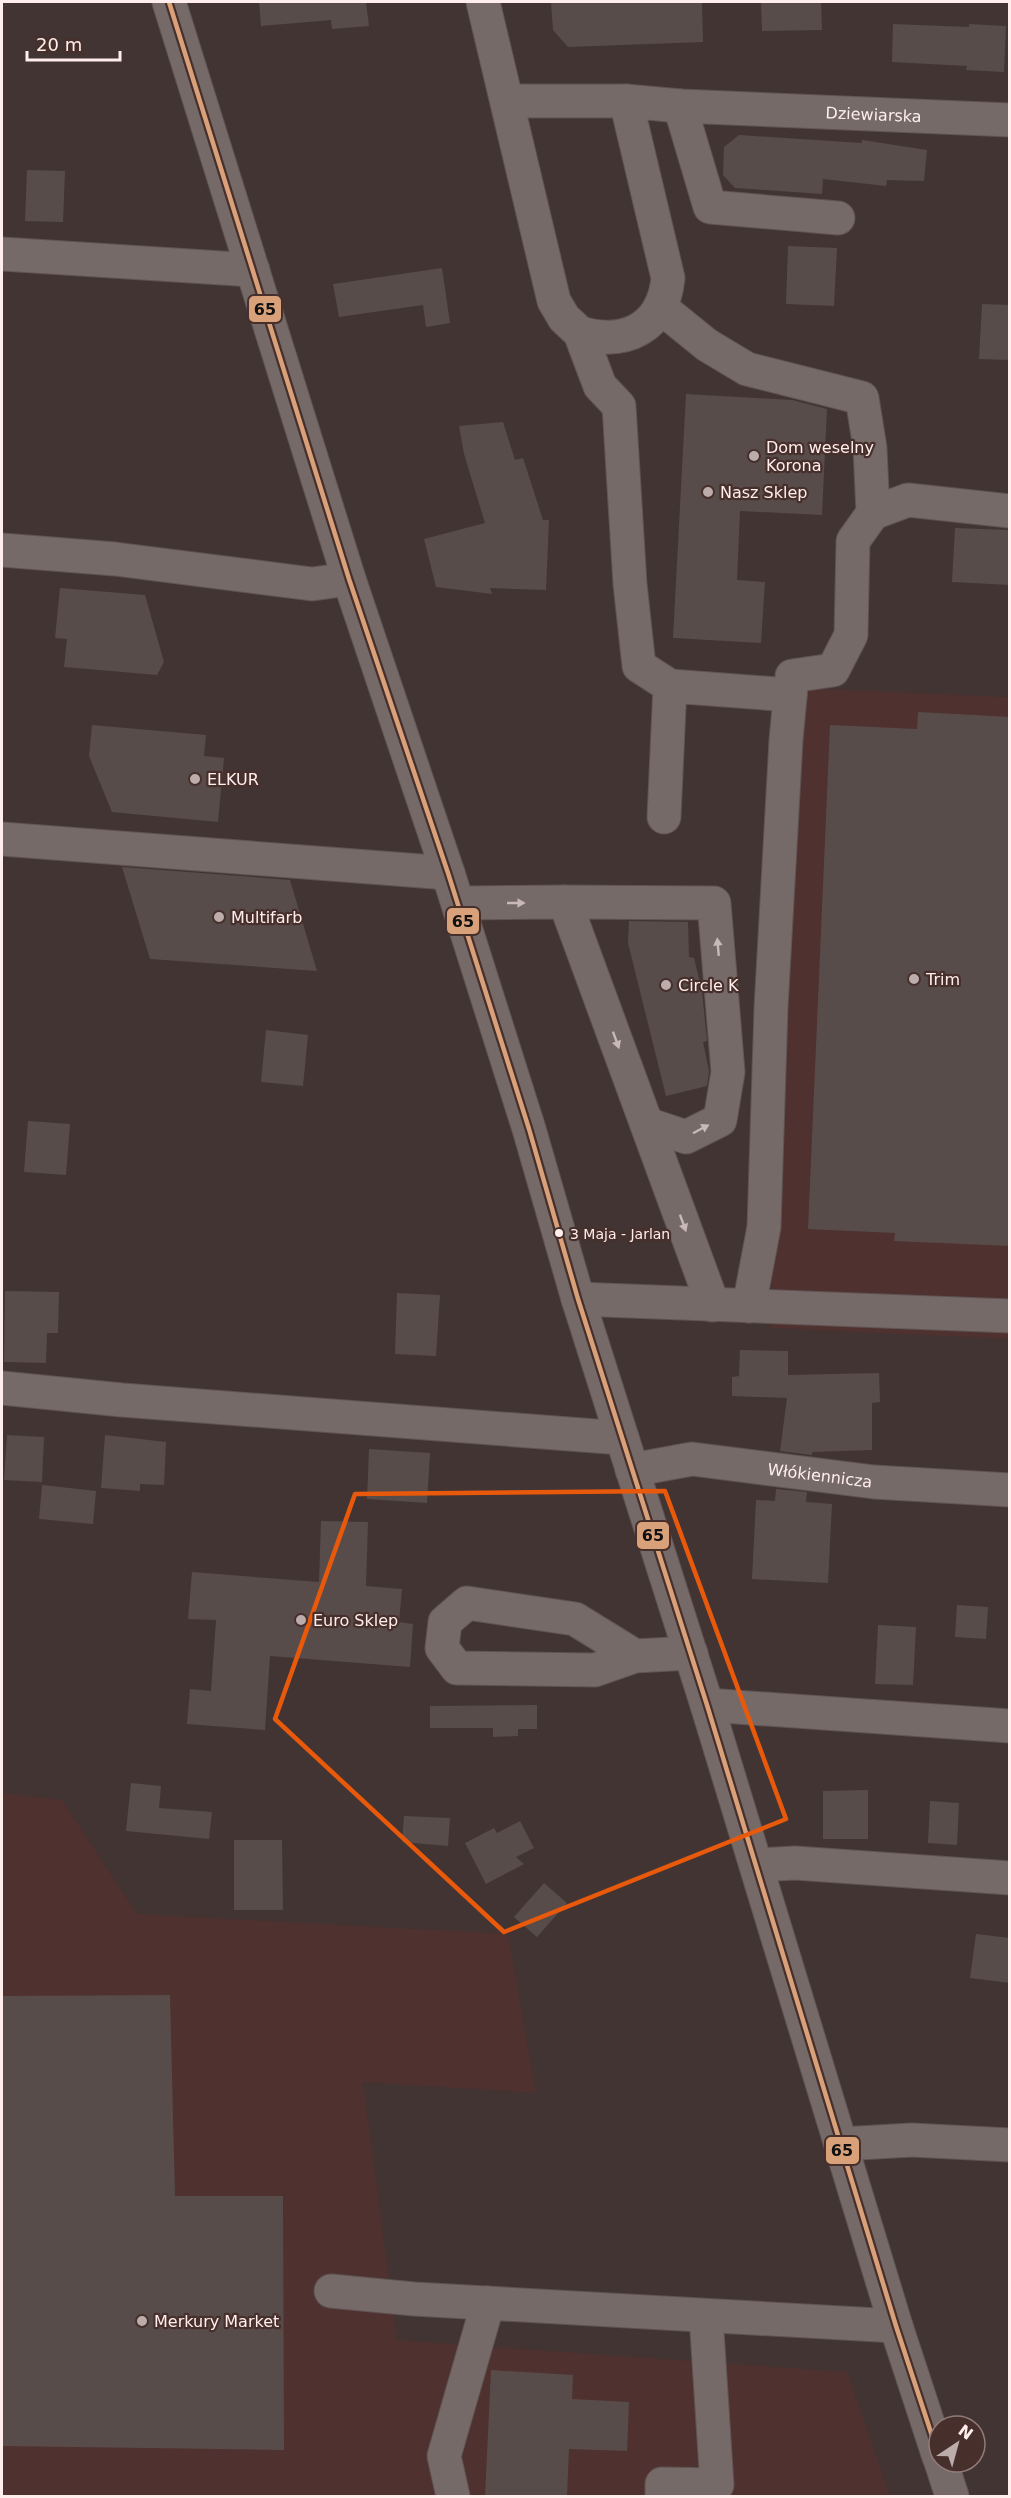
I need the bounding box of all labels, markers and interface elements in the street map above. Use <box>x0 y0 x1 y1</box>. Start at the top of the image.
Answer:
scale bar <box>27 24 120 62</box>
text: 20 m <box>36 34 82 55</box>
street label: Dziewiarska <box>825 103 922 126</box>
line badge: 65 <box>248 295 282 323</box>
text: 65 <box>254 300 276 319</box>
place label: Dom weselny Korona <box>766 438 874 475</box>
marker: Dom weselny Korona <box>747 449 761 463</box>
place label: Nasz Sklep <box>720 483 807 502</box>
marker: Nasz Sklep <box>701 485 715 499</box>
place label: ELKUR <box>207 770 259 789</box>
marker: ELKUR <box>188 772 202 786</box>
one-way arrow <box>507 898 526 908</box>
line badge: 65 <box>446 907 480 935</box>
place label: Multifarb <box>231 908 302 927</box>
marker: Multifarb <box>212 910 226 924</box>
text: 65 <box>452 912 474 931</box>
one-way arrow <box>713 938 723 957</box>
place label: Trim <box>925 970 960 989</box>
marker: Trim <box>907 972 921 986</box>
place label: Circle K <box>678 976 739 995</box>
marker: Circle K <box>659 978 673 992</box>
one-way arrow <box>611 1031 621 1049</box>
one-way arrow <box>692 1125 710 1135</box>
one-way arrow <box>678 1214 688 1232</box>
place label: 3 Maja - Jarlan <box>570 1226 670 1242</box>
marker: 3 Maja - Jarlan <box>553 1227 565 1239</box>
street label: Włókiennicza <box>766 1460 873 1492</box>
line badge: 65 <box>636 1521 670 1550</box>
text: 65 <box>642 1526 664 1545</box>
place label: Euro Sklep <box>313 1611 398 1630</box>
marker: Euro Sklep <box>294 1613 308 1627</box>
line badge: 65 <box>825 2136 860 2165</box>
text: 65 <box>831 2141 853 2160</box>
place label: Merkury Market <box>154 2312 279 2331</box>
marker: Merkury Market <box>135 2314 149 2328</box>
north arrow <box>927 2414 987 2474</box>
text: N <box>955 2421 977 2444</box>

